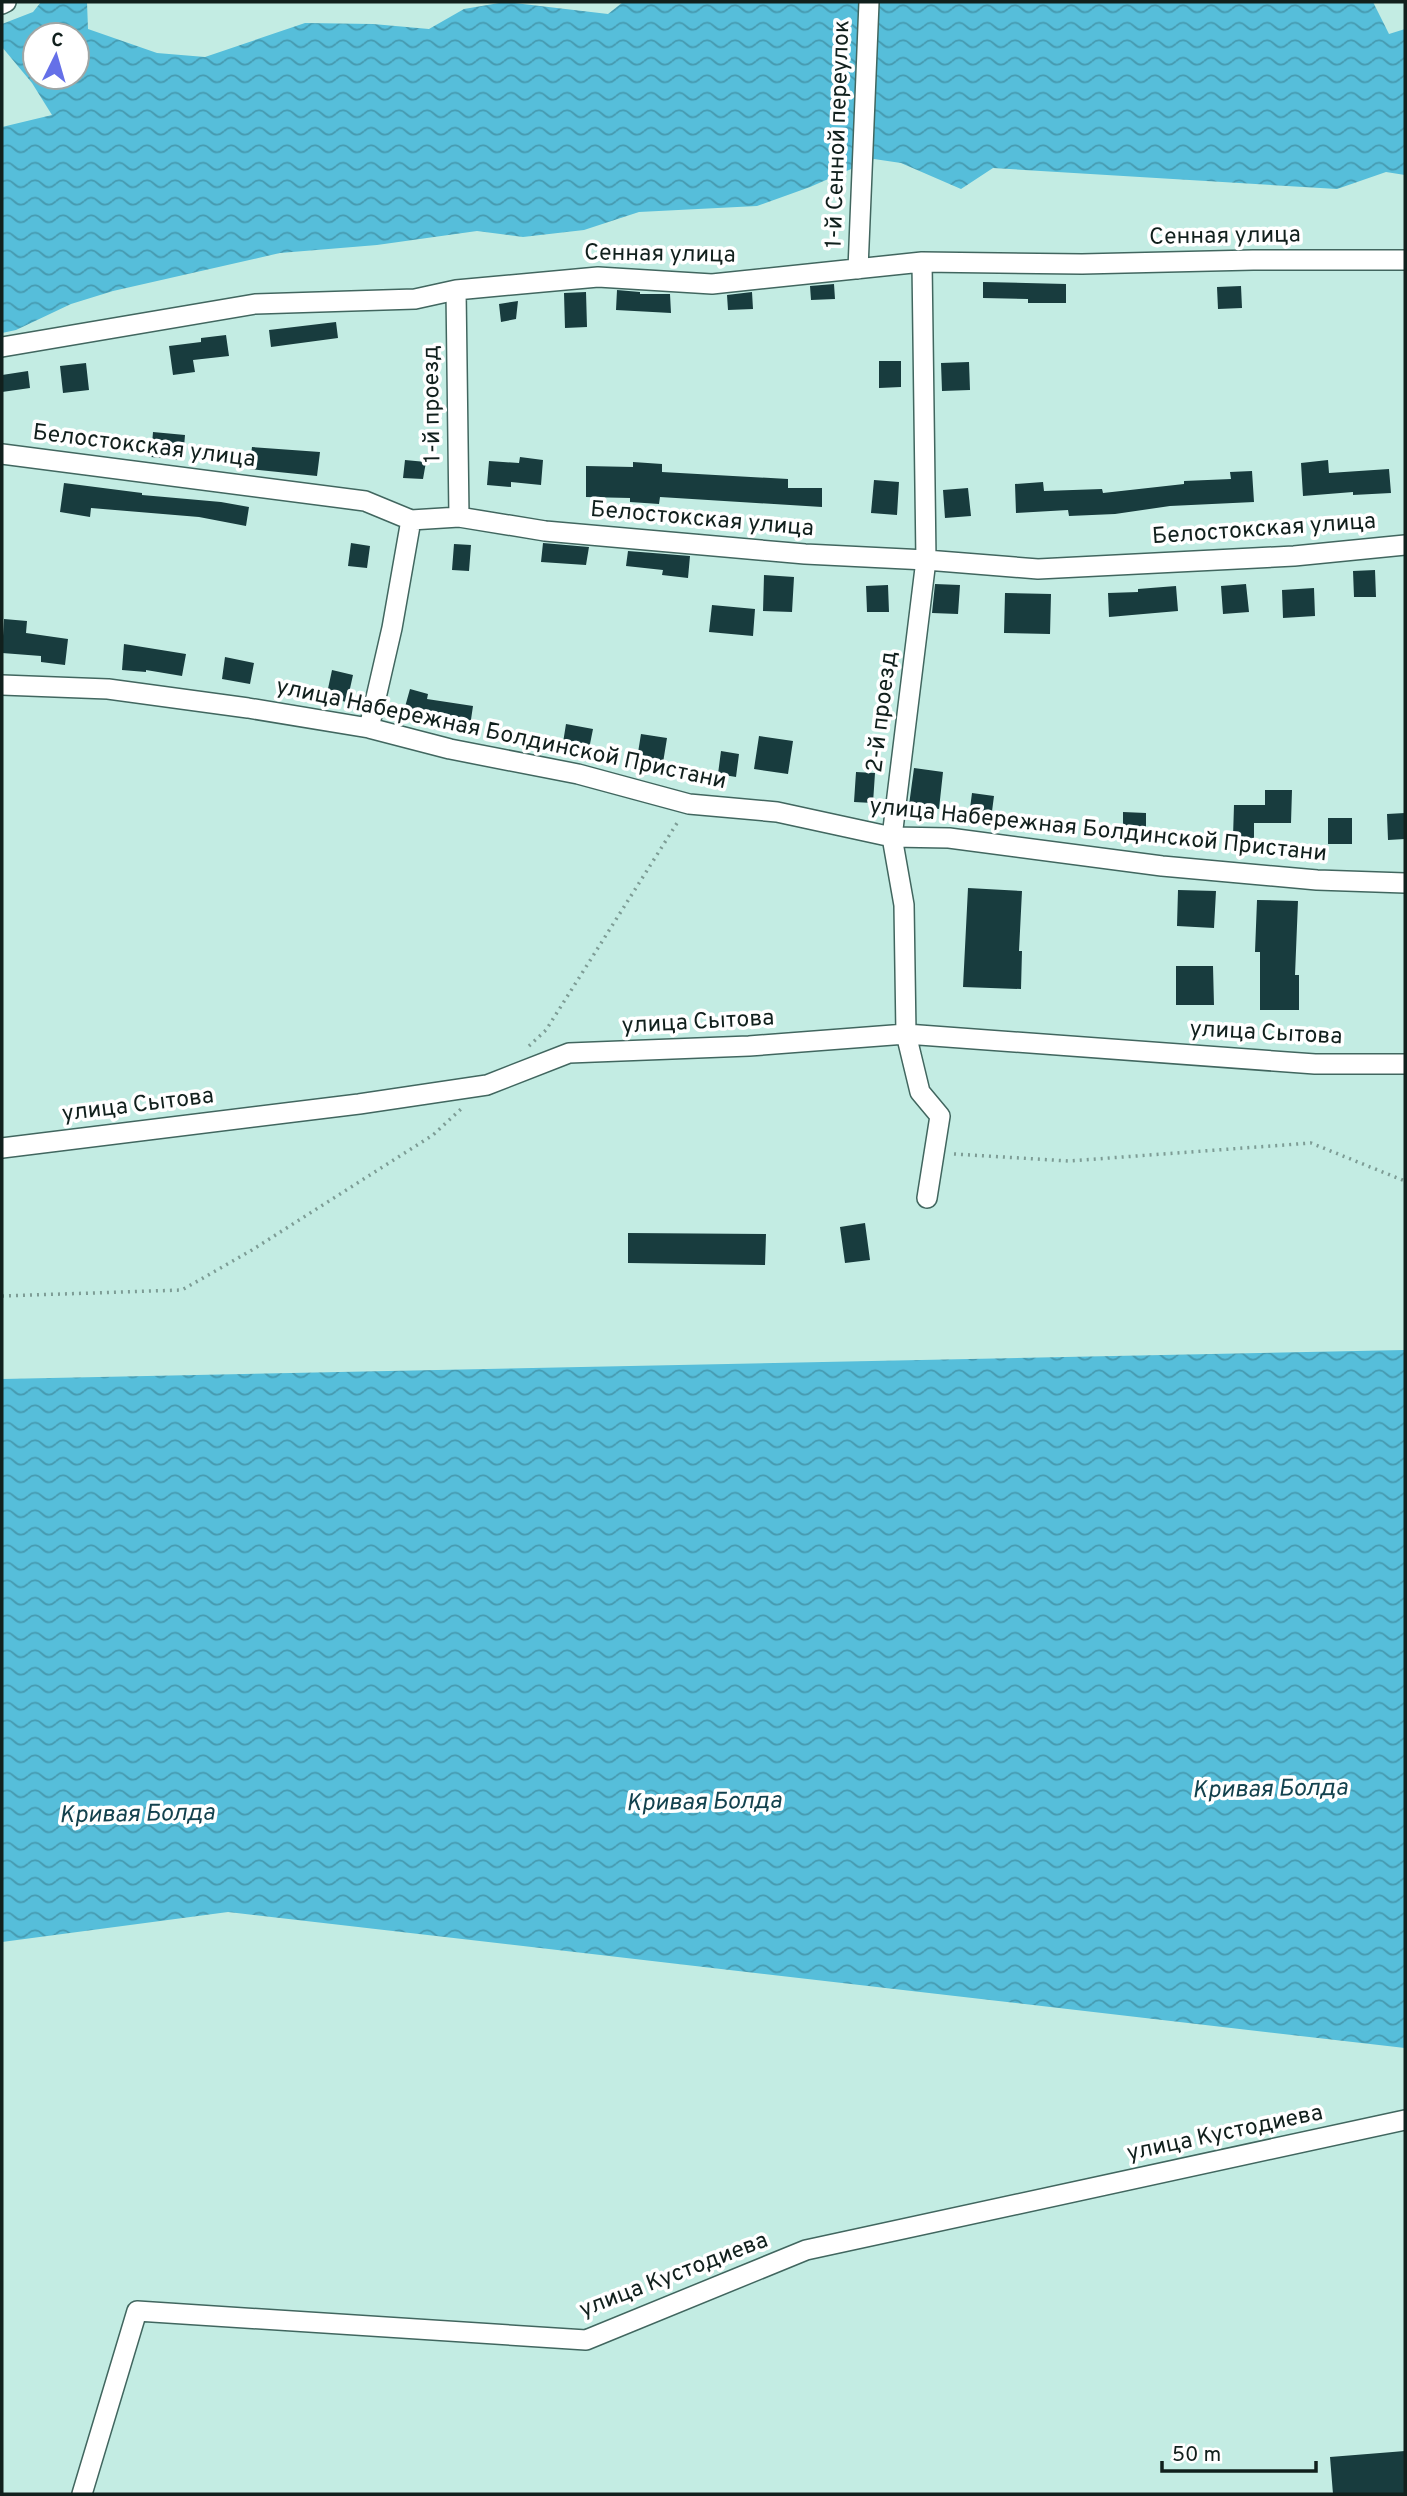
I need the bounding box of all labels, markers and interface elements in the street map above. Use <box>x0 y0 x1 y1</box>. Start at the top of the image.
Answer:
street label: 1-й Сенной переулок <box>821 19 857 249</box>
north arrow <box>21 21 91 91</box>
text: С <box>50 29 64 54</box>
street label: Сенная улица <box>1149 221 1301 253</box>
street label: Сенная улица <box>584 239 736 271</box>
street label: 1-й проезд <box>417 345 449 463</box>
street label: Белостокская улица <box>31 419 257 475</box>
street label: Белостокская улица <box>589 496 815 544</box>
street label: Белостокская улица <box>1151 508 1377 552</box>
street label: 2-й проезд <box>861 650 905 774</box>
street label: улица Набережная Болдинской Пристани <box>273 673 729 797</box>
street label: улица Набережная Болдинской Пристани <box>868 793 1328 869</box>
street label: улица Сытова <box>621 1005 775 1041</box>
street label: улица Сытова <box>1189 1016 1343 1052</box>
street label: улица Сытова <box>60 1082 216 1130</box>
water label: Кривая Болда <box>1192 1774 1349 1806</box>
water label: Кривая Болда <box>626 1787 783 1819</box>
water label: Кривая Болда <box>59 1799 216 1831</box>
street label: улица Кустодиева <box>1124 2099 1326 2169</box>
street label: улица Кустодиева <box>576 2227 772 2325</box>
scale bar <box>1162 2430 1316 2474</box>
text: 50 m <box>1172 2442 1221 2469</box>

